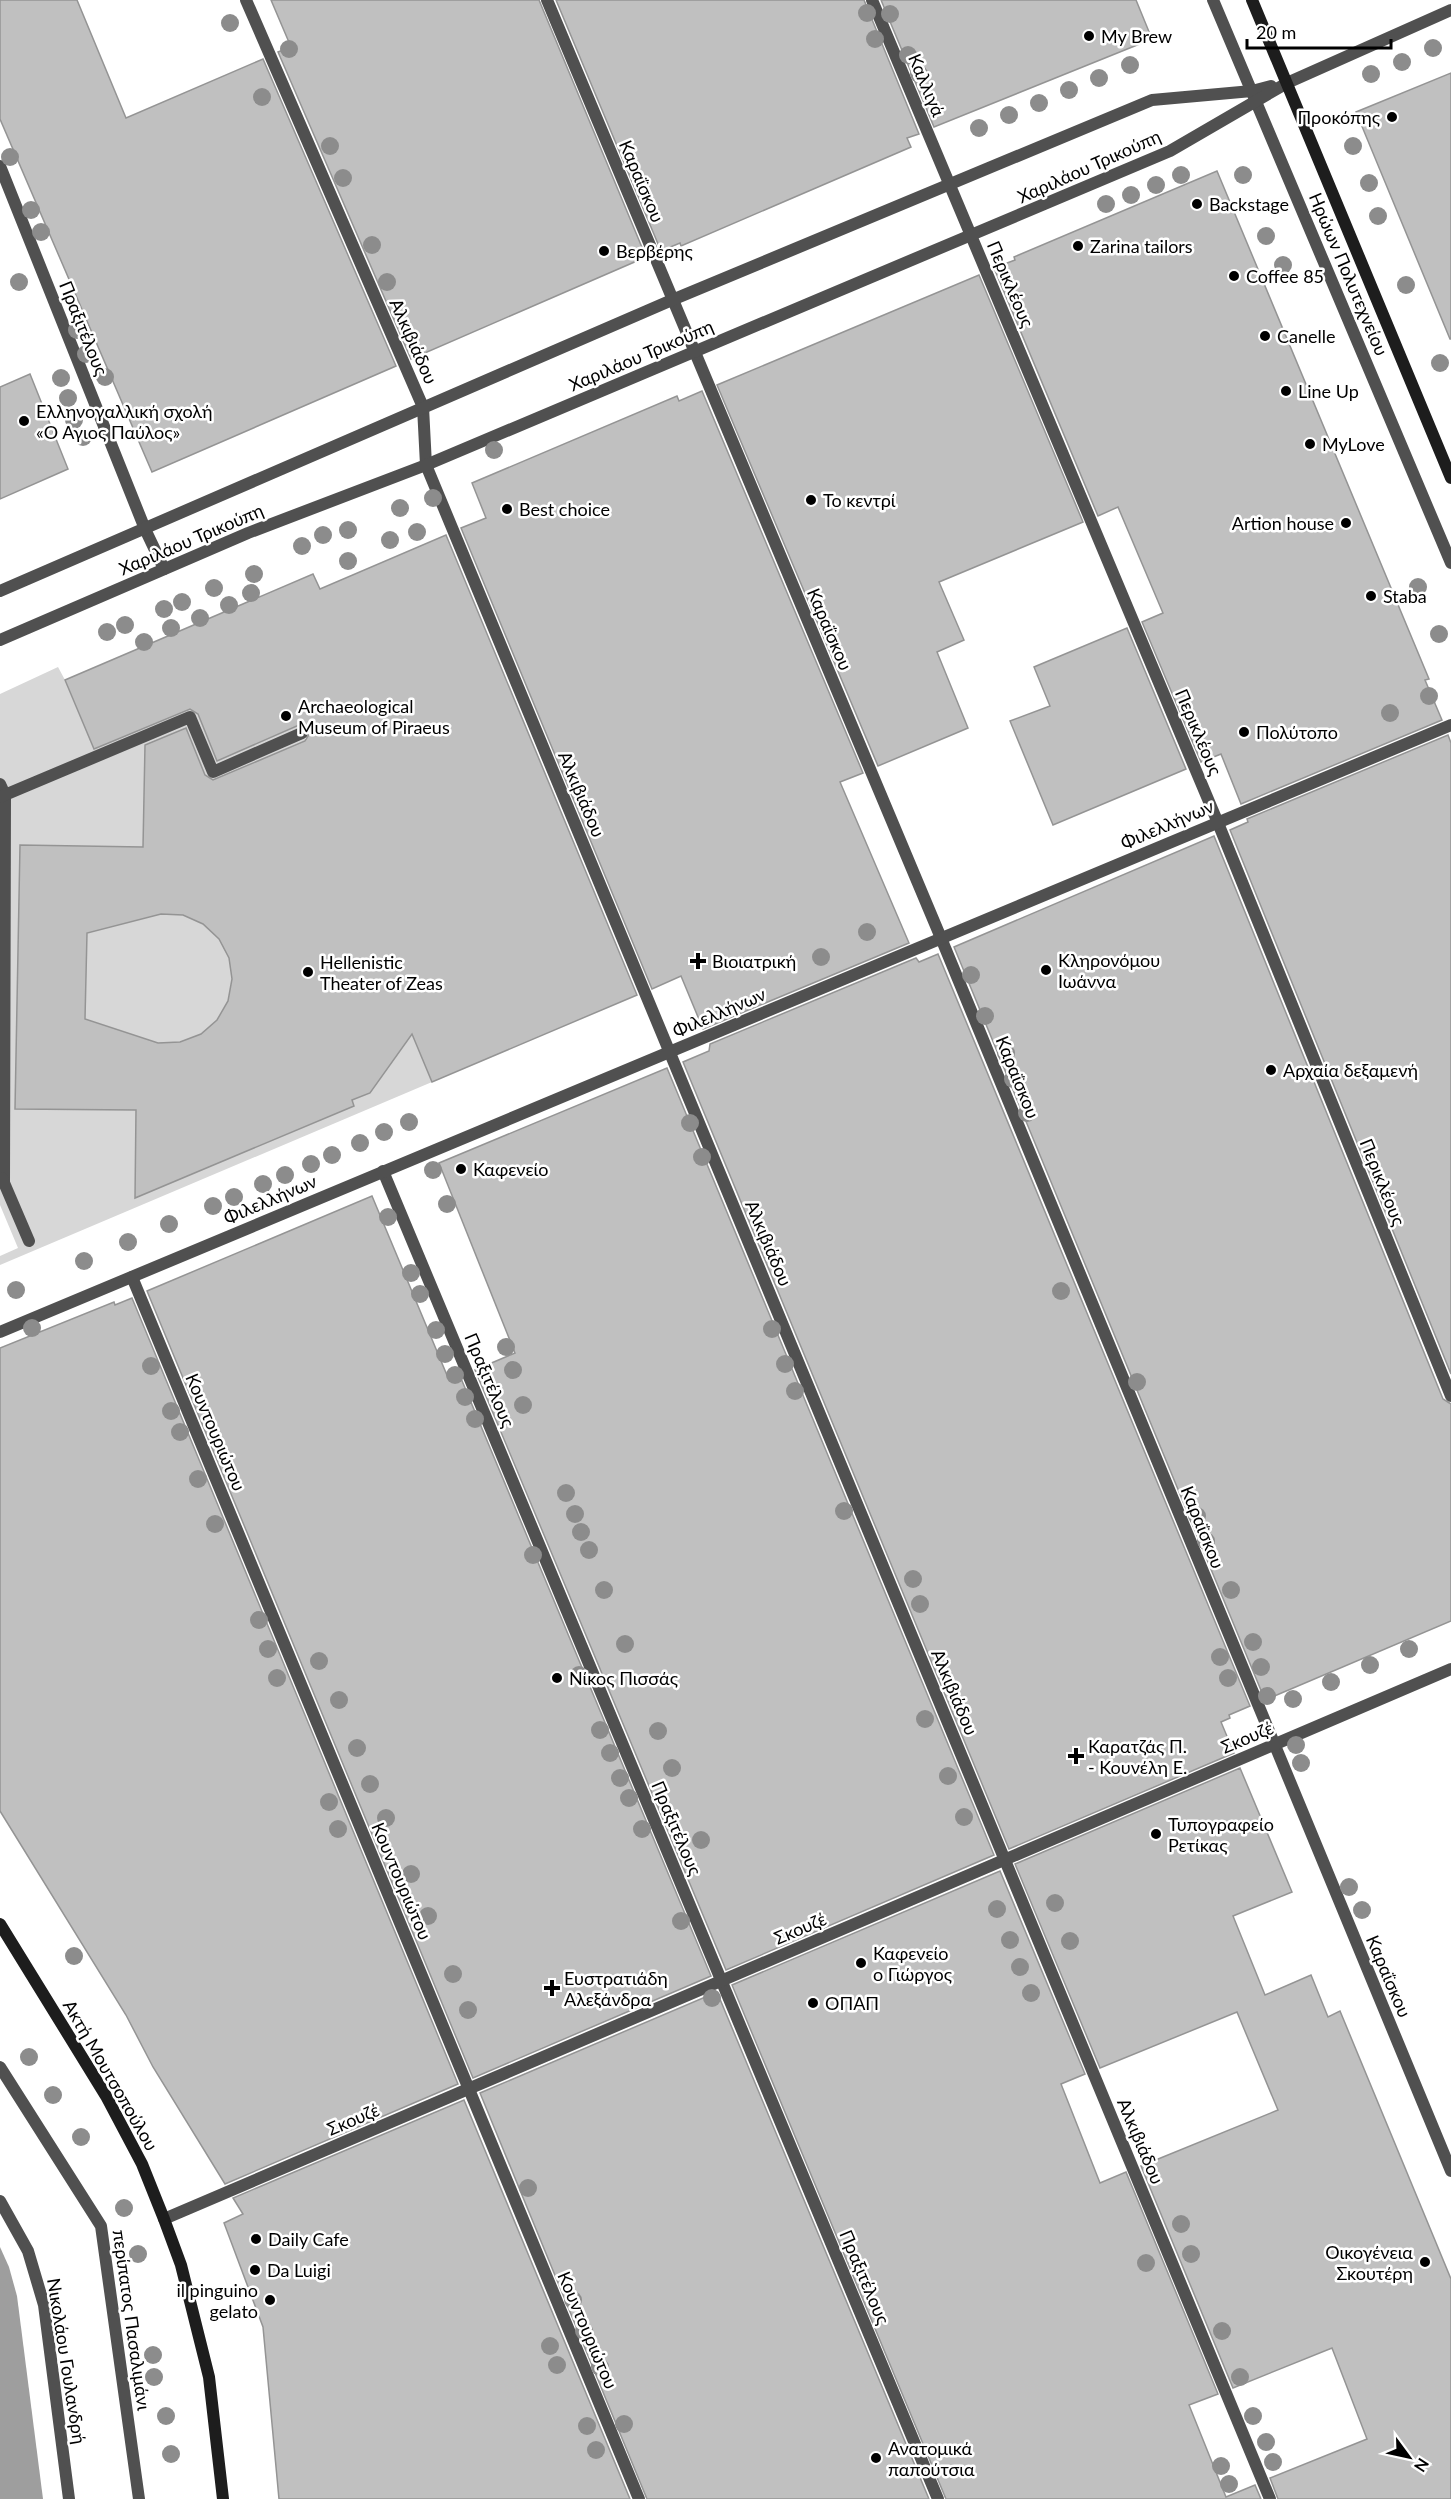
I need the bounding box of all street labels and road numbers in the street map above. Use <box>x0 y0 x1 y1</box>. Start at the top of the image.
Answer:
street label: Καλλιγά <box>904 50 950 120</box>
street label: Χαριλάου Τρικούπη <box>1014 125 1164 207</box>
street label: Καραΐσκου <box>615 137 669 225</box>
street label: Ηρώων Πολυτεχνείου <box>1305 189 1393 359</box>
street label: Περικλέους <box>983 237 1039 331</box>
street label: Πραξιτέλους <box>55 277 113 379</box>
street label: Αλκιβιάδου <box>385 295 443 387</box>
street label: Χαριλάου Τρικούπη <box>566 315 716 395</box>
street label: Χαριλάου Τρικούπη <box>116 499 266 579</box>
street label: Καραΐσκου <box>803 585 857 673</box>
street label: Περικλέους <box>1171 685 1227 779</box>
street label: Αλκιβιάδου <box>554 748 610 840</box>
street label: Φιλελλήνων <box>1117 795 1217 853</box>
street label: Φιλελλήνων <box>669 983 769 1041</box>
street label: Καραΐσκου <box>992 1033 1044 1121</box>
street label: Περικλέους <box>1356 1135 1411 1229</box>
street label: Φιλελλήνων <box>220 1170 320 1228</box>
street label: Αλκιβιάδου <box>741 1197 797 1289</box>
street label: Πραξιτέλους <box>460 1330 520 1431</box>
street label: Κουντουριώτου <box>181 1370 251 1494</box>
street label: Καραΐσκου <box>1177 1483 1229 1571</box>
street label: Αλκιβιάδου <box>927 1646 983 1738</box>
street label: Σκουζέ <box>1218 1716 1276 1758</box>
street label: Πραξιτέλους <box>647 1778 707 1879</box>
street label: Κουντουριώτου <box>367 1819 437 1943</box>
street label: Σκουζέ <box>771 1907 829 1949</box>
street label: Καραΐσκου <box>1362 1932 1416 2020</box>
street label: Ακτή Μουτσοπούλου <box>59 1996 163 2154</box>
street label: Αλκιβιάδου <box>1113 2095 1169 2187</box>
street label: Σκουζέ <box>324 2098 382 2140</box>
street label: Πραξιτέλους <box>835 2227 895 2328</box>
street label: περίπατος Πασαλιμάνι <box>108 2228 156 2412</box>
street label: Κουντουριώτου <box>553 2268 623 2392</box>
street label: Νικολάου Γουλανδρή <box>43 2276 91 2446</box>

